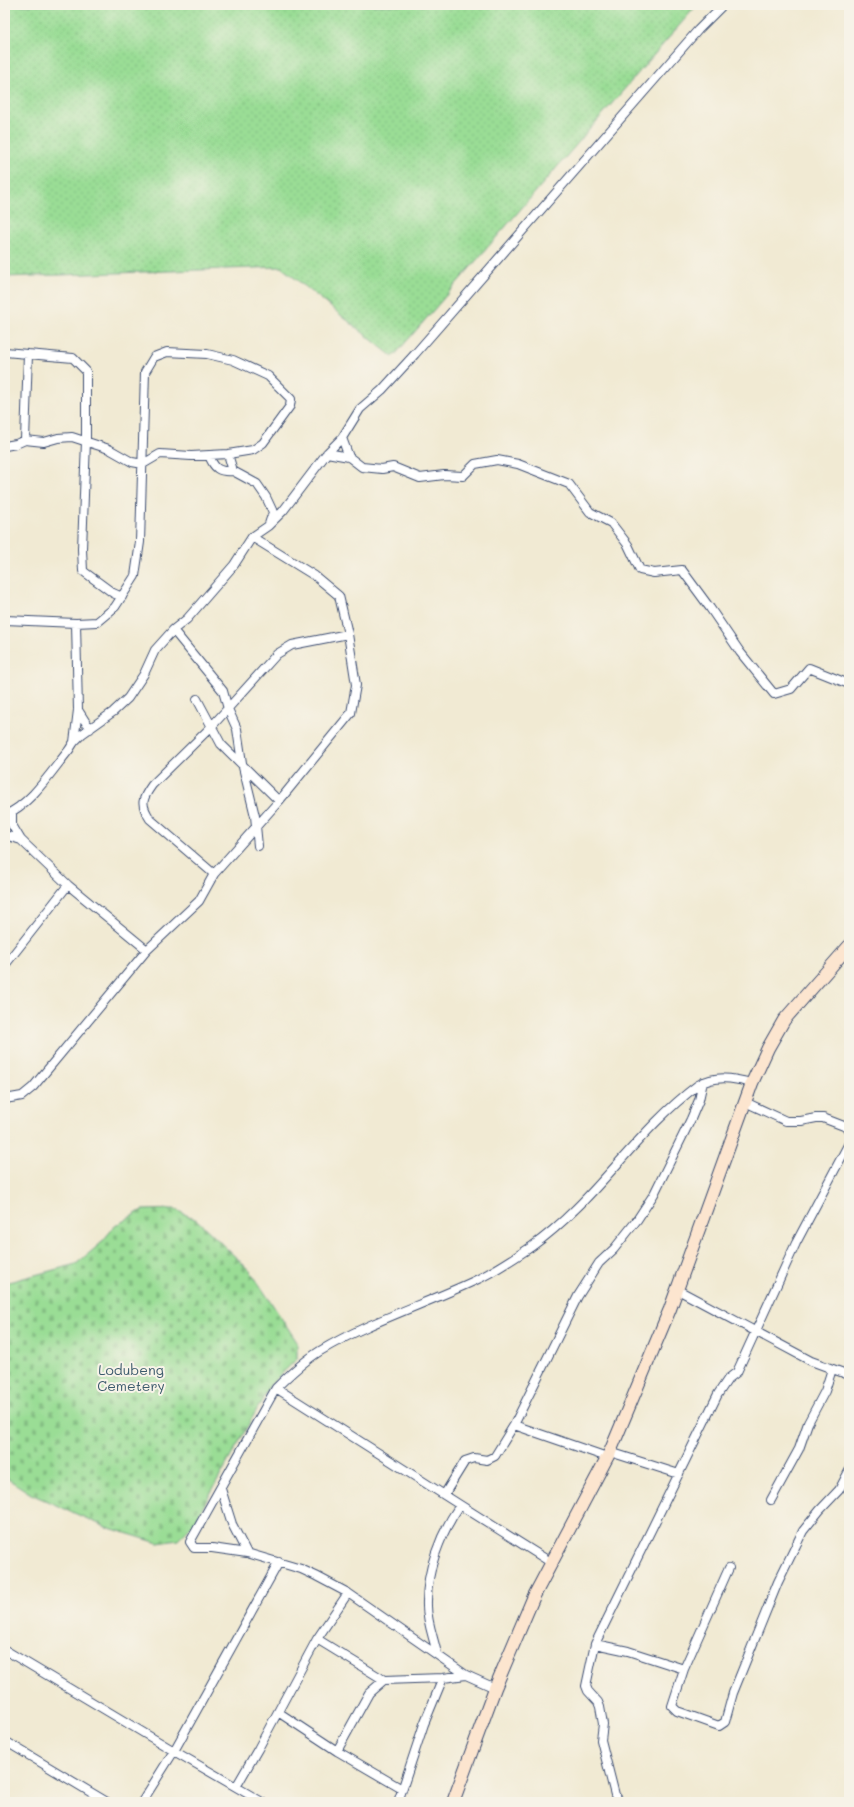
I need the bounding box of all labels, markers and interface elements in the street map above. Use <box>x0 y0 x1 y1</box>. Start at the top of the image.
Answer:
park label: Lodubeng Cemetery <box>97 1360 165 1395</box>

